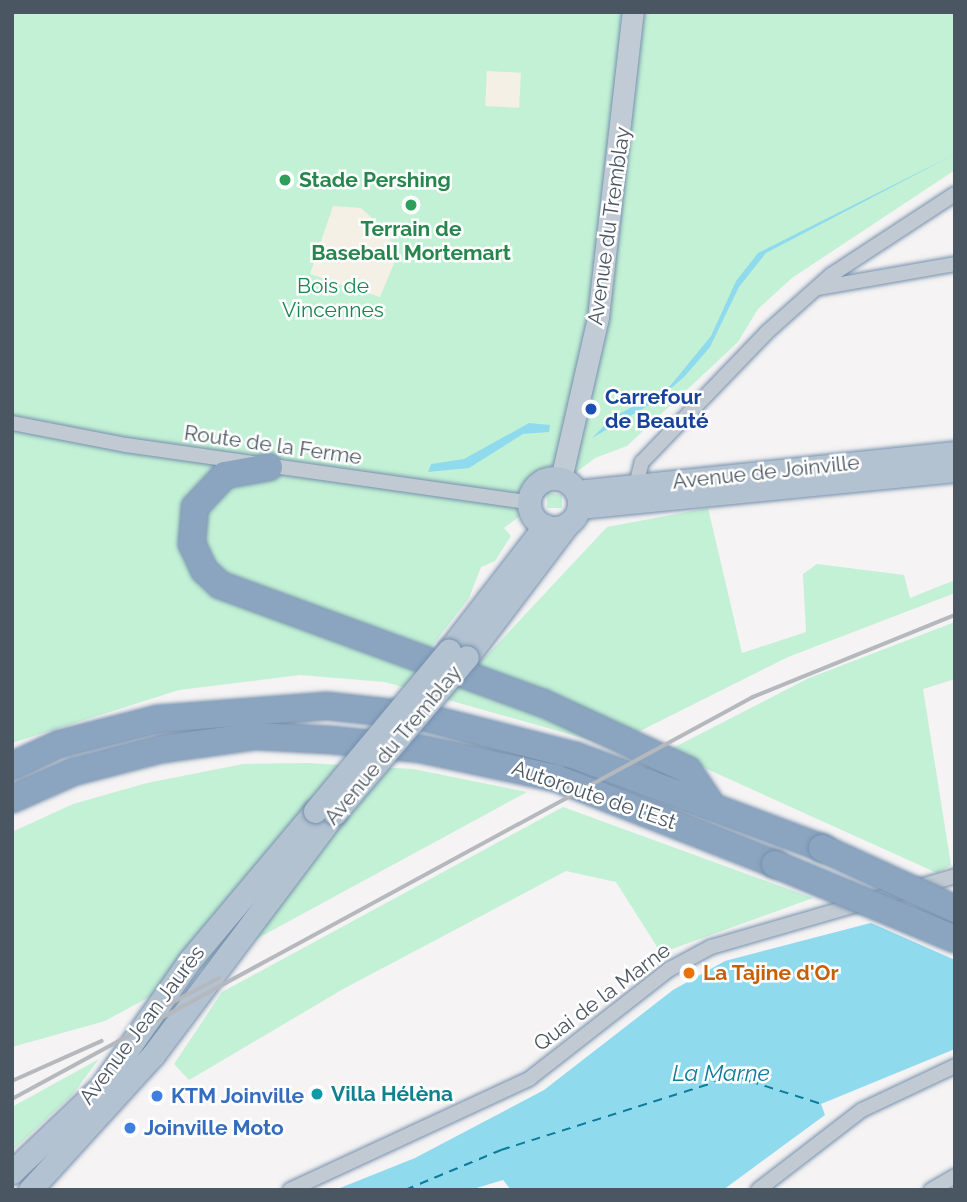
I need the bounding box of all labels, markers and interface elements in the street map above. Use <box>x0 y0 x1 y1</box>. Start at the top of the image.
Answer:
street label: Avenue du Tremblay <box>583 125 635 327</box>
place label: Stade Pershing <box>299 167 451 193</box>
marker: Stade Pershing <box>277 172 293 188</box>
marker: Terrain de Baseball Mortemart <box>403 197 419 213</box>
place label: Terrain de Baseball Mortemart <box>311 216 511 266</box>
park label: Bois de Vincennes <box>282 273 384 323</box>
place label: Carrefour de Beauté <box>605 384 709 434</box>
marker: Carrefour de Beauté <box>583 401 599 417</box>
street label: Route de la Ferme <box>183 420 363 470</box>
street label: Avenue de Joinville <box>671 450 861 494</box>
street label: Avenue du Tremblay <box>319 660 467 830</box>
street label: Autoroute de l’Est <box>509 755 679 835</box>
street label: Quai de la Marne <box>529 937 675 1057</box>
street label: Avenue Jean Jaurès <box>74 940 210 1110</box>
place label: La Tajine d'Or <box>703 960 839 986</box>
marker: La Tajine d'Or <box>681 965 697 981</box>
water label: La Marne <box>672 1059 770 1087</box>
place label: Villa Hélèna <box>331 1081 453 1107</box>
place label: KTM Joinville <box>171 1083 305 1109</box>
marker: Villa Hélèna <box>309 1086 325 1102</box>
marker: KTM Joinville <box>149 1088 165 1104</box>
place label: Joinville Moto <box>144 1115 284 1141</box>
marker: Joinville Moto <box>122 1120 138 1136</box>

